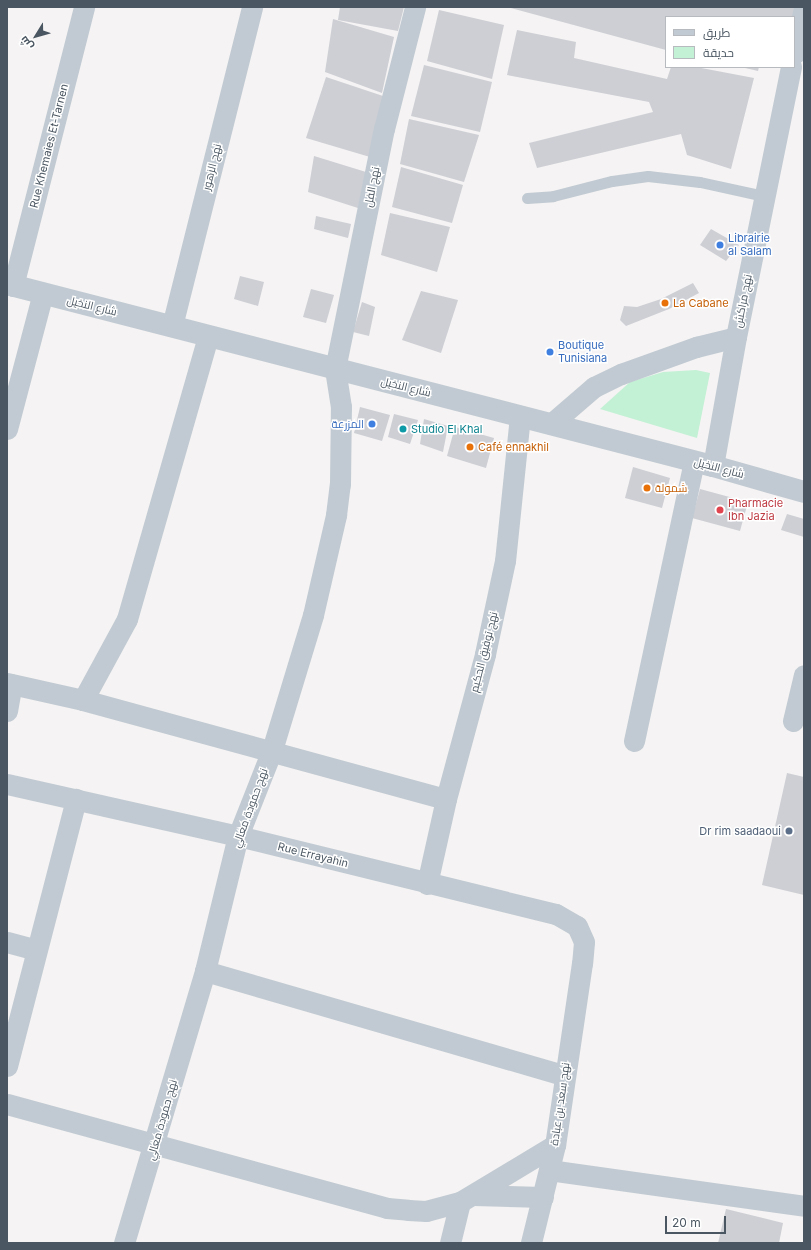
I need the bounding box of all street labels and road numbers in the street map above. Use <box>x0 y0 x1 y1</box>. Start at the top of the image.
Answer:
street label: Rue Khemaies Et-Tarnen <box>27 82 71 210</box>
street label: نهج الزهور <box>200 142 224 192</box>
street label: نهج الفل <box>362 166 382 208</box>
street label: نهج مراكش <box>731 273 755 329</box>
street label: شارع النخيل <box>66 293 118 319</box>
street label: شارع النخيل <box>380 374 432 400</box>
street label: شارع النخيل <box>693 455 745 481</box>
street label: نهج توفيق الحكيم <box>468 610 500 694</box>
street label: نهج حمودة معالي <box>230 767 270 849</box>
street label: Rue Errayahin <box>276 840 350 870</box>
street label: نهج سعد بن عبادة <box>548 1062 572 1146</box>
street label: نهج حمودة معالي <box>144 1078 180 1162</box>

